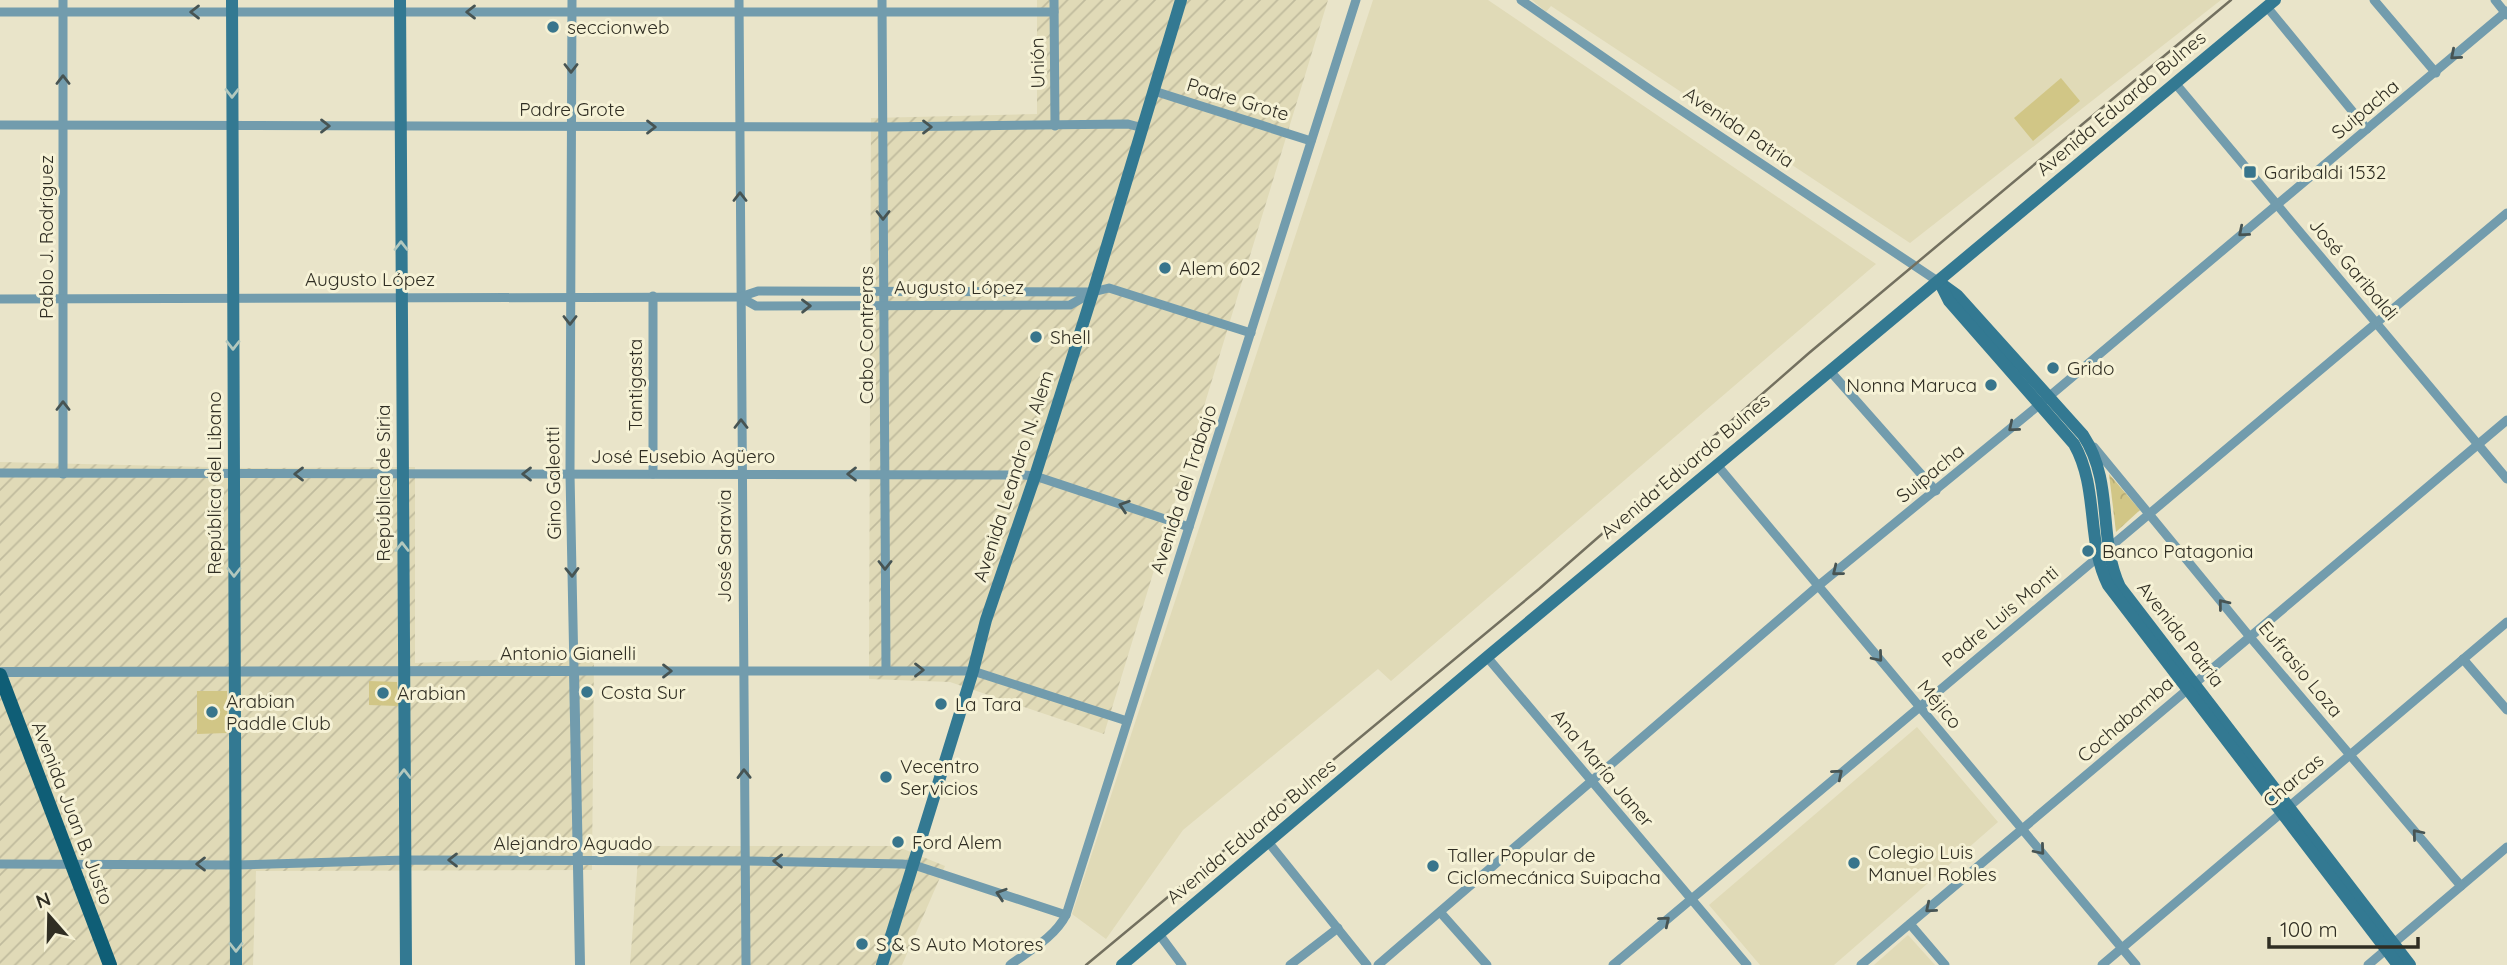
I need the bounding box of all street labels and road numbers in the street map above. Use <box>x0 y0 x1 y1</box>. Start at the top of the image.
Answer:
street label: Avenida Eduardo Bulnes <box>2031 25 2211 181</box>
street label: Unión <box>1025 37 1049 89</box>
street label: Padre Grote <box>1184 72 1292 126</box>
street label: Suipacha <box>2326 74 2404 144</box>
street label: Avenida Patria <box>1679 81 1799 173</box>
street label: Padre Grote <box>519 97 625 121</box>
street label: Pablo J. Rodríguez <box>34 155 58 319</box>
street label: José Garibaldi <box>2304 213 2404 325</box>
street label: Cabo Contreras <box>854 266 878 404</box>
street label: Augusto López <box>305 267 435 291</box>
street label: Augusto López <box>894 275 1024 299</box>
street label: Tantigasta <box>623 339 647 431</box>
street label: Avenida Leandro N. Alem <box>967 367 1059 585</box>
street label: Avenida Eduardo Bulnes <box>1595 388 1775 544</box>
street label: República del Libano <box>202 391 226 575</box>
street label: Avenida del Trabajo <box>1144 402 1222 576</box>
street label: República de Siria <box>371 404 395 562</box>
street label: Gino Galeotti <box>540 426 566 540</box>
street label: Suipacha <box>1891 438 1969 508</box>
street label: José Eusebio Agüero <box>591 444 775 468</box>
street label: José Saravia <box>712 489 736 603</box>
street label: Padre Luis Monti <box>1937 560 2063 672</box>
street label: Avenida Patria <box>2132 576 2230 692</box>
street label: Eufrasio Loza <box>2254 616 2348 722</box>
street label: Antonio Gianelli <box>500 641 636 665</box>
street label: Cochabamba <box>2072 671 2178 767</box>
street label: Méjico <box>1912 674 1968 734</box>
street label: Ana María Janer <box>1547 704 1660 832</box>
street label: Avenida Juan B. Justo <box>27 718 119 908</box>
street label: Charcas <box>2258 748 2328 812</box>
street label: Avenida Eduardo Bulnes <box>1161 753 1341 909</box>
street label: Alejandro Aguado <box>493 831 653 855</box>

